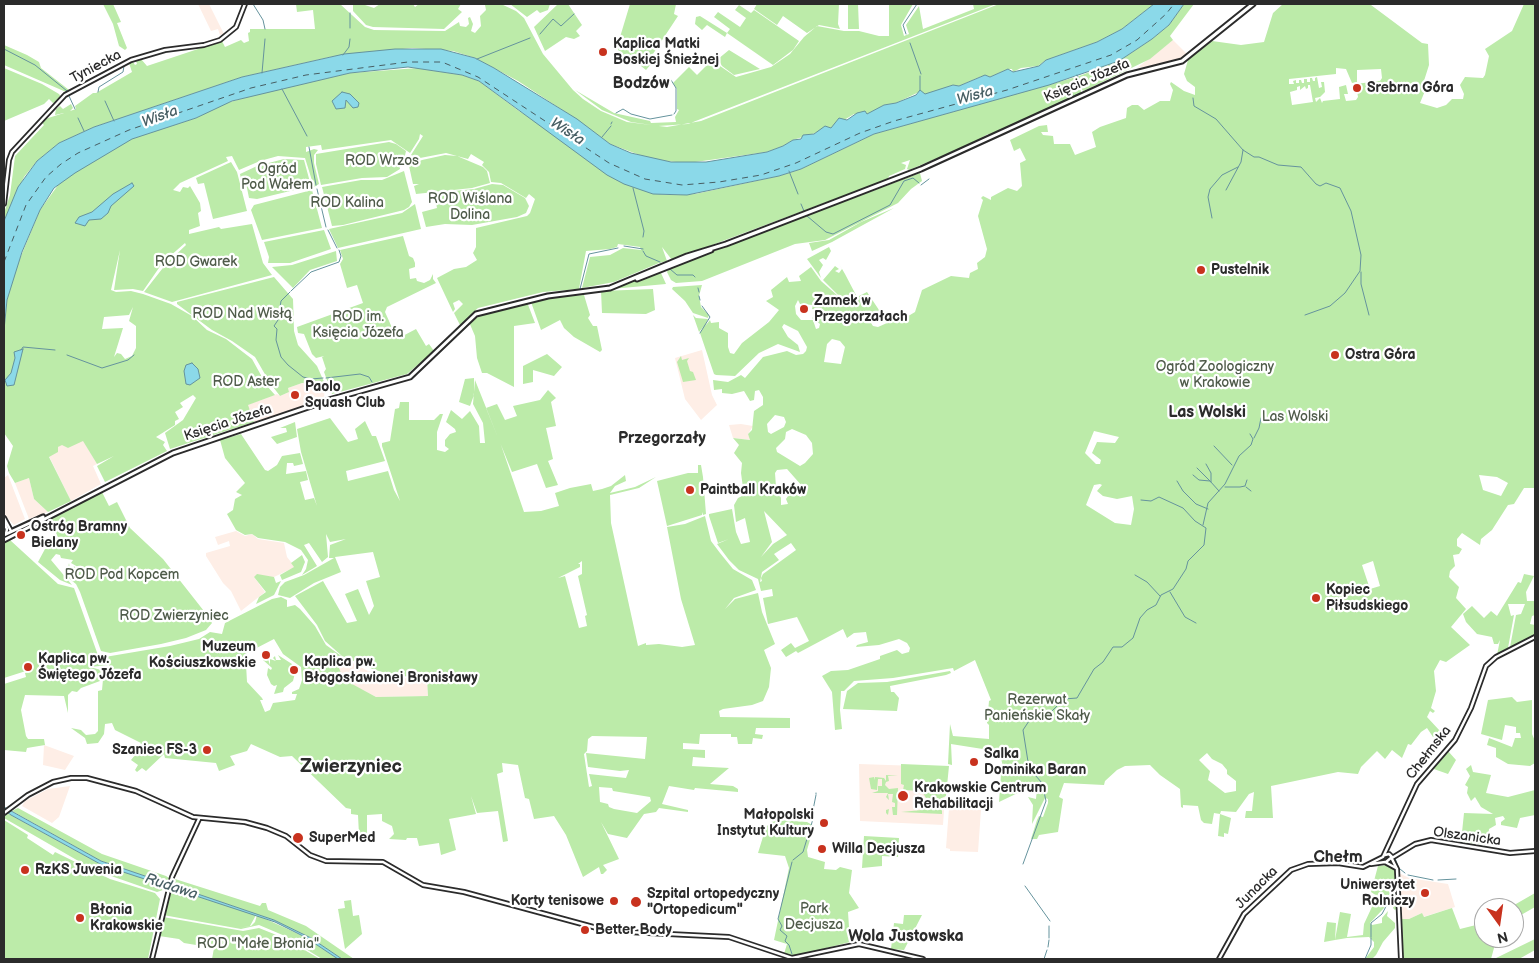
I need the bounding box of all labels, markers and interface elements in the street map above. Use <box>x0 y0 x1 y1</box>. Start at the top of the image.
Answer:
place label: Kaplica Matki Boskiej Śnieżnej <box>613 36 719 68</box>
marker: Kaplica Matki Boskiej Śnieżnej <box>597 46 609 58</box>
street label: Tyniecka <box>68 47 124 87</box>
street label: Księcia Józefa <box>1042 55 1132 107</box>
district label: Bodzów <box>613 74 669 94</box>
place label: Srebrna Góra <box>1367 80 1454 96</box>
water label: Wisła <box>955 82 995 110</box>
marker: Srebrna Góra <box>1351 82 1363 94</box>
water label: Wisła <box>139 102 181 132</box>
water label: Wisła <box>546 114 588 150</box>
park label: ROD Wrzos <box>345 153 419 169</box>
park label: Ogród Pod Wałem <box>241 161 313 193</box>
park label: ROD Wiślana Dolina <box>428 191 512 223</box>
park label: ROD Kalina <box>310 195 384 211</box>
park label: ROD Gwarek <box>155 254 237 270</box>
place label: Pustelnik <box>1211 262 1269 278</box>
marker: Pustelnik <box>1195 264 1207 276</box>
place label: Zamek w Przegorzałach <box>814 293 908 326</box>
marker: Zamek w Przegorzałach <box>798 303 810 315</box>
park label: ROD Nad Wisłą <box>192 306 292 322</box>
park label: ROD im. Księcia Józefa <box>312 309 404 342</box>
place label: Ostra Góra <box>1345 347 1415 363</box>
marker: Ostra Góra <box>1329 349 1341 361</box>
park label: Ogród Zoologiczny w Krakowie <box>1156 359 1274 392</box>
park label: ROD Aster <box>213 374 279 390</box>
place label: Paolo Squash Club <box>305 379 385 412</box>
marker: Paolo Squash Club <box>289 389 301 401</box>
street label: Księcia Józefa <box>182 401 274 445</box>
district label: Las Wolski <box>1168 403 1246 423</box>
park label: Las Wolski <box>1262 409 1328 425</box>
district label: Przegorzały <box>618 429 706 449</box>
place label: Paintball Kraków <box>700 482 806 498</box>
marker: Paintball Kraków <box>684 484 696 496</box>
place label: Ostróg Bramny Bielany <box>31 519 127 552</box>
marker: Ostróg Bramny Bielany <box>15 529 27 541</box>
park label: ROD Pod Kopcem <box>65 567 179 583</box>
place label: Kopiec Piłsudskiego <box>1326 582 1408 614</box>
marker: Kopiec Piłsudskiego <box>1310 592 1322 604</box>
park label: ROD Zwierzyniec <box>119 608 229 624</box>
place label: Muzeum Kościuszkowskie <box>149 639 256 672</box>
marker: Muzeum Kościuszkowskie <box>260 649 272 661</box>
place label: Kaplica pw. Świętego Józefa <box>38 651 142 684</box>
place label: Kaplica pw. Błogosławionej Bronisławy <box>304 654 478 686</box>
marker: Kaplica pw. Świętego Józefa <box>22 661 34 673</box>
marker: Kaplica pw. Błogosławionej Bronisławy <box>288 664 300 676</box>
park label: Rezerwat Panieńskie Skały <box>984 692 1090 724</box>
street label: Chełmska <box>1403 723 1455 783</box>
place label: Szaniec FS-3 <box>112 742 197 758</box>
marker: Szaniec FS-3 <box>201 744 213 756</box>
place label: Salka Dominika Baran <box>984 746 1086 779</box>
district label: Zwierzyniec <box>300 756 402 778</box>
marker: Salka Dominika Baran <box>968 756 980 768</box>
place label: Krakowskie Centrum Rehabilitacji <box>914 780 1046 812</box>
marker: Krakowskie Centrum Rehabilitacji <box>896 789 910 803</box>
place label: Małopolski Instytut Kultury <box>717 807 814 840</box>
marker: Małopolski Instytut Kultury <box>818 817 830 829</box>
street label: Olszanicka <box>1432 824 1502 850</box>
place label: SuperMed <box>309 830 375 846</box>
marker: SuperMed <box>291 831 305 845</box>
place label: Willa Decjusza <box>832 841 925 857</box>
marker: Willa Decjusza <box>816 843 828 855</box>
district label: Chełm <box>1313 848 1363 868</box>
place label: RzKS Juvenia <box>35 862 122 878</box>
street label: Junacka <box>1232 863 1282 913</box>
marker: RzKS Juvenia <box>19 864 31 876</box>
water label: Rudawa <box>142 870 200 904</box>
place label: Uniwersytet Rolniczy <box>1340 877 1415 910</box>
place label: Szpital ortopedyczny "Ortopedicum" <box>647 886 779 919</box>
marker: Uniwersytet Rolniczy <box>1419 887 1431 899</box>
place label: Korty tenisowe <box>511 893 604 909</box>
marker: Korty tenisowe <box>608 895 620 907</box>
marker: Szpital ortopedyczny "Ortopedicum" <box>629 895 643 909</box>
north arrow <box>1474 898 1524 948</box>
park label: Park Decjusza <box>785 901 843 934</box>
place label: Błonia Krakowskie <box>90 902 163 934</box>
marker: Błonia Krakowskie <box>74 912 86 924</box>
place label: Better Body <box>595 922 672 938</box>
marker: Better Body <box>579 924 591 936</box>
district label: Wola Justowska <box>848 927 964 947</box>
text: N <box>1495 928 1510 947</box>
park label: ROD "Małe Błonia" <box>197 936 319 952</box>

